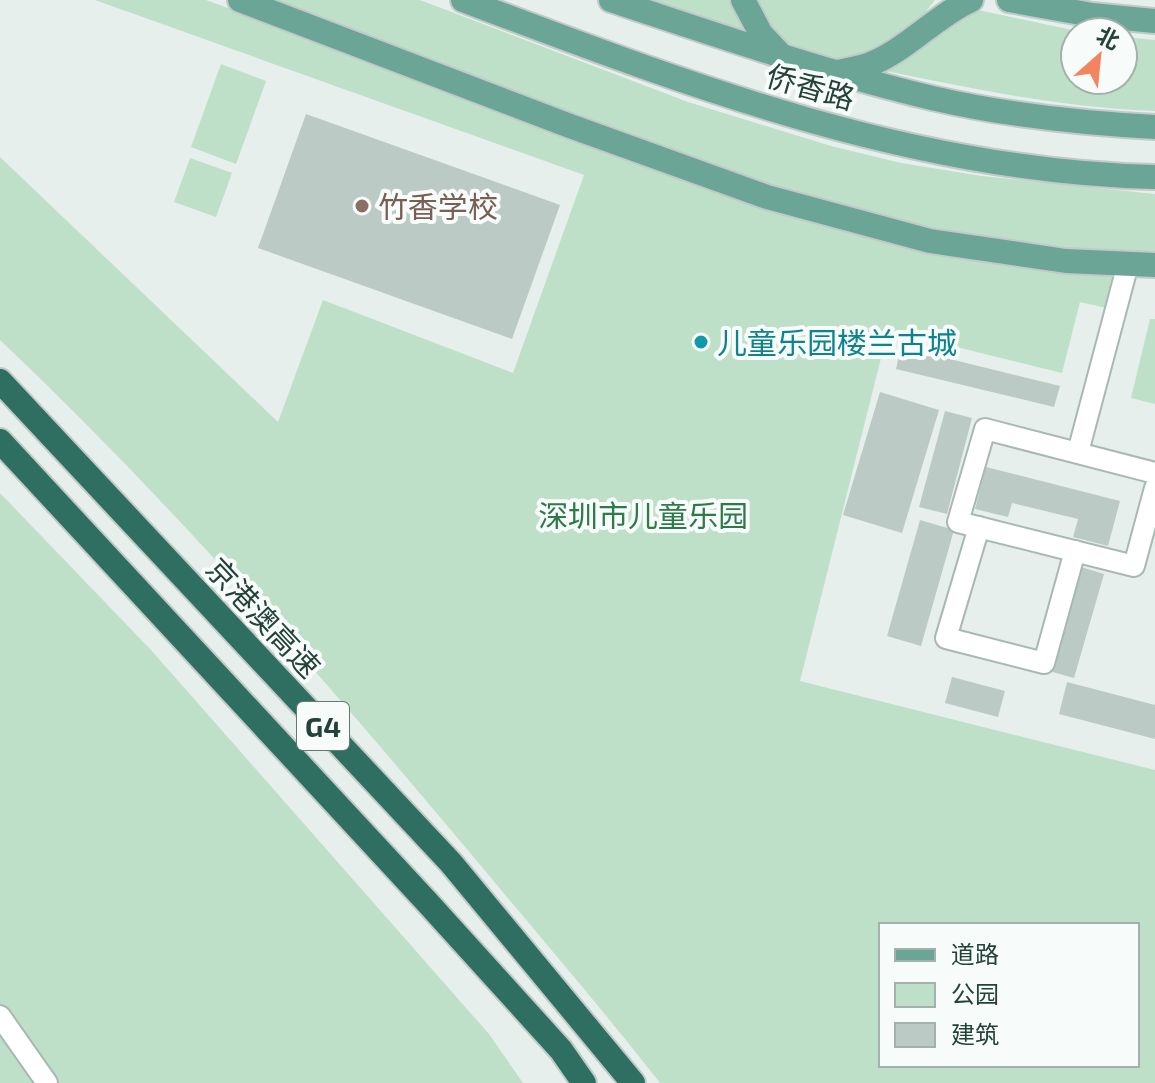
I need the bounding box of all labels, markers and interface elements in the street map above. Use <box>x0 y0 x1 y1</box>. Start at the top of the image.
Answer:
north arrow <box>1059 16 1139 96</box>
text: 北 <box>1093 21 1124 54</box>
street label: 侨香路 <box>763 56 859 116</box>
place label: 竹香学校 <box>378 188 498 224</box>
marker: 竹香学校 <box>353 197 371 215</box>
place label: 儿童乐园楼兰古城 <box>717 324 957 360</box>
marker: 儿童乐园楼兰古城 <box>692 333 710 351</box>
park label: 深圳市儿童乐园 <box>538 497 748 533</box>
street label: 京港澳高速 <box>200 550 328 684</box>
road number: G4 <box>297 702 349 750</box>
legend <box>879 923 1139 1067</box>
text: 道路 <box>951 939 999 968</box>
text: 公园 <box>951 979 999 1008</box>
text: 建筑 <box>951 1019 999 1048</box>

